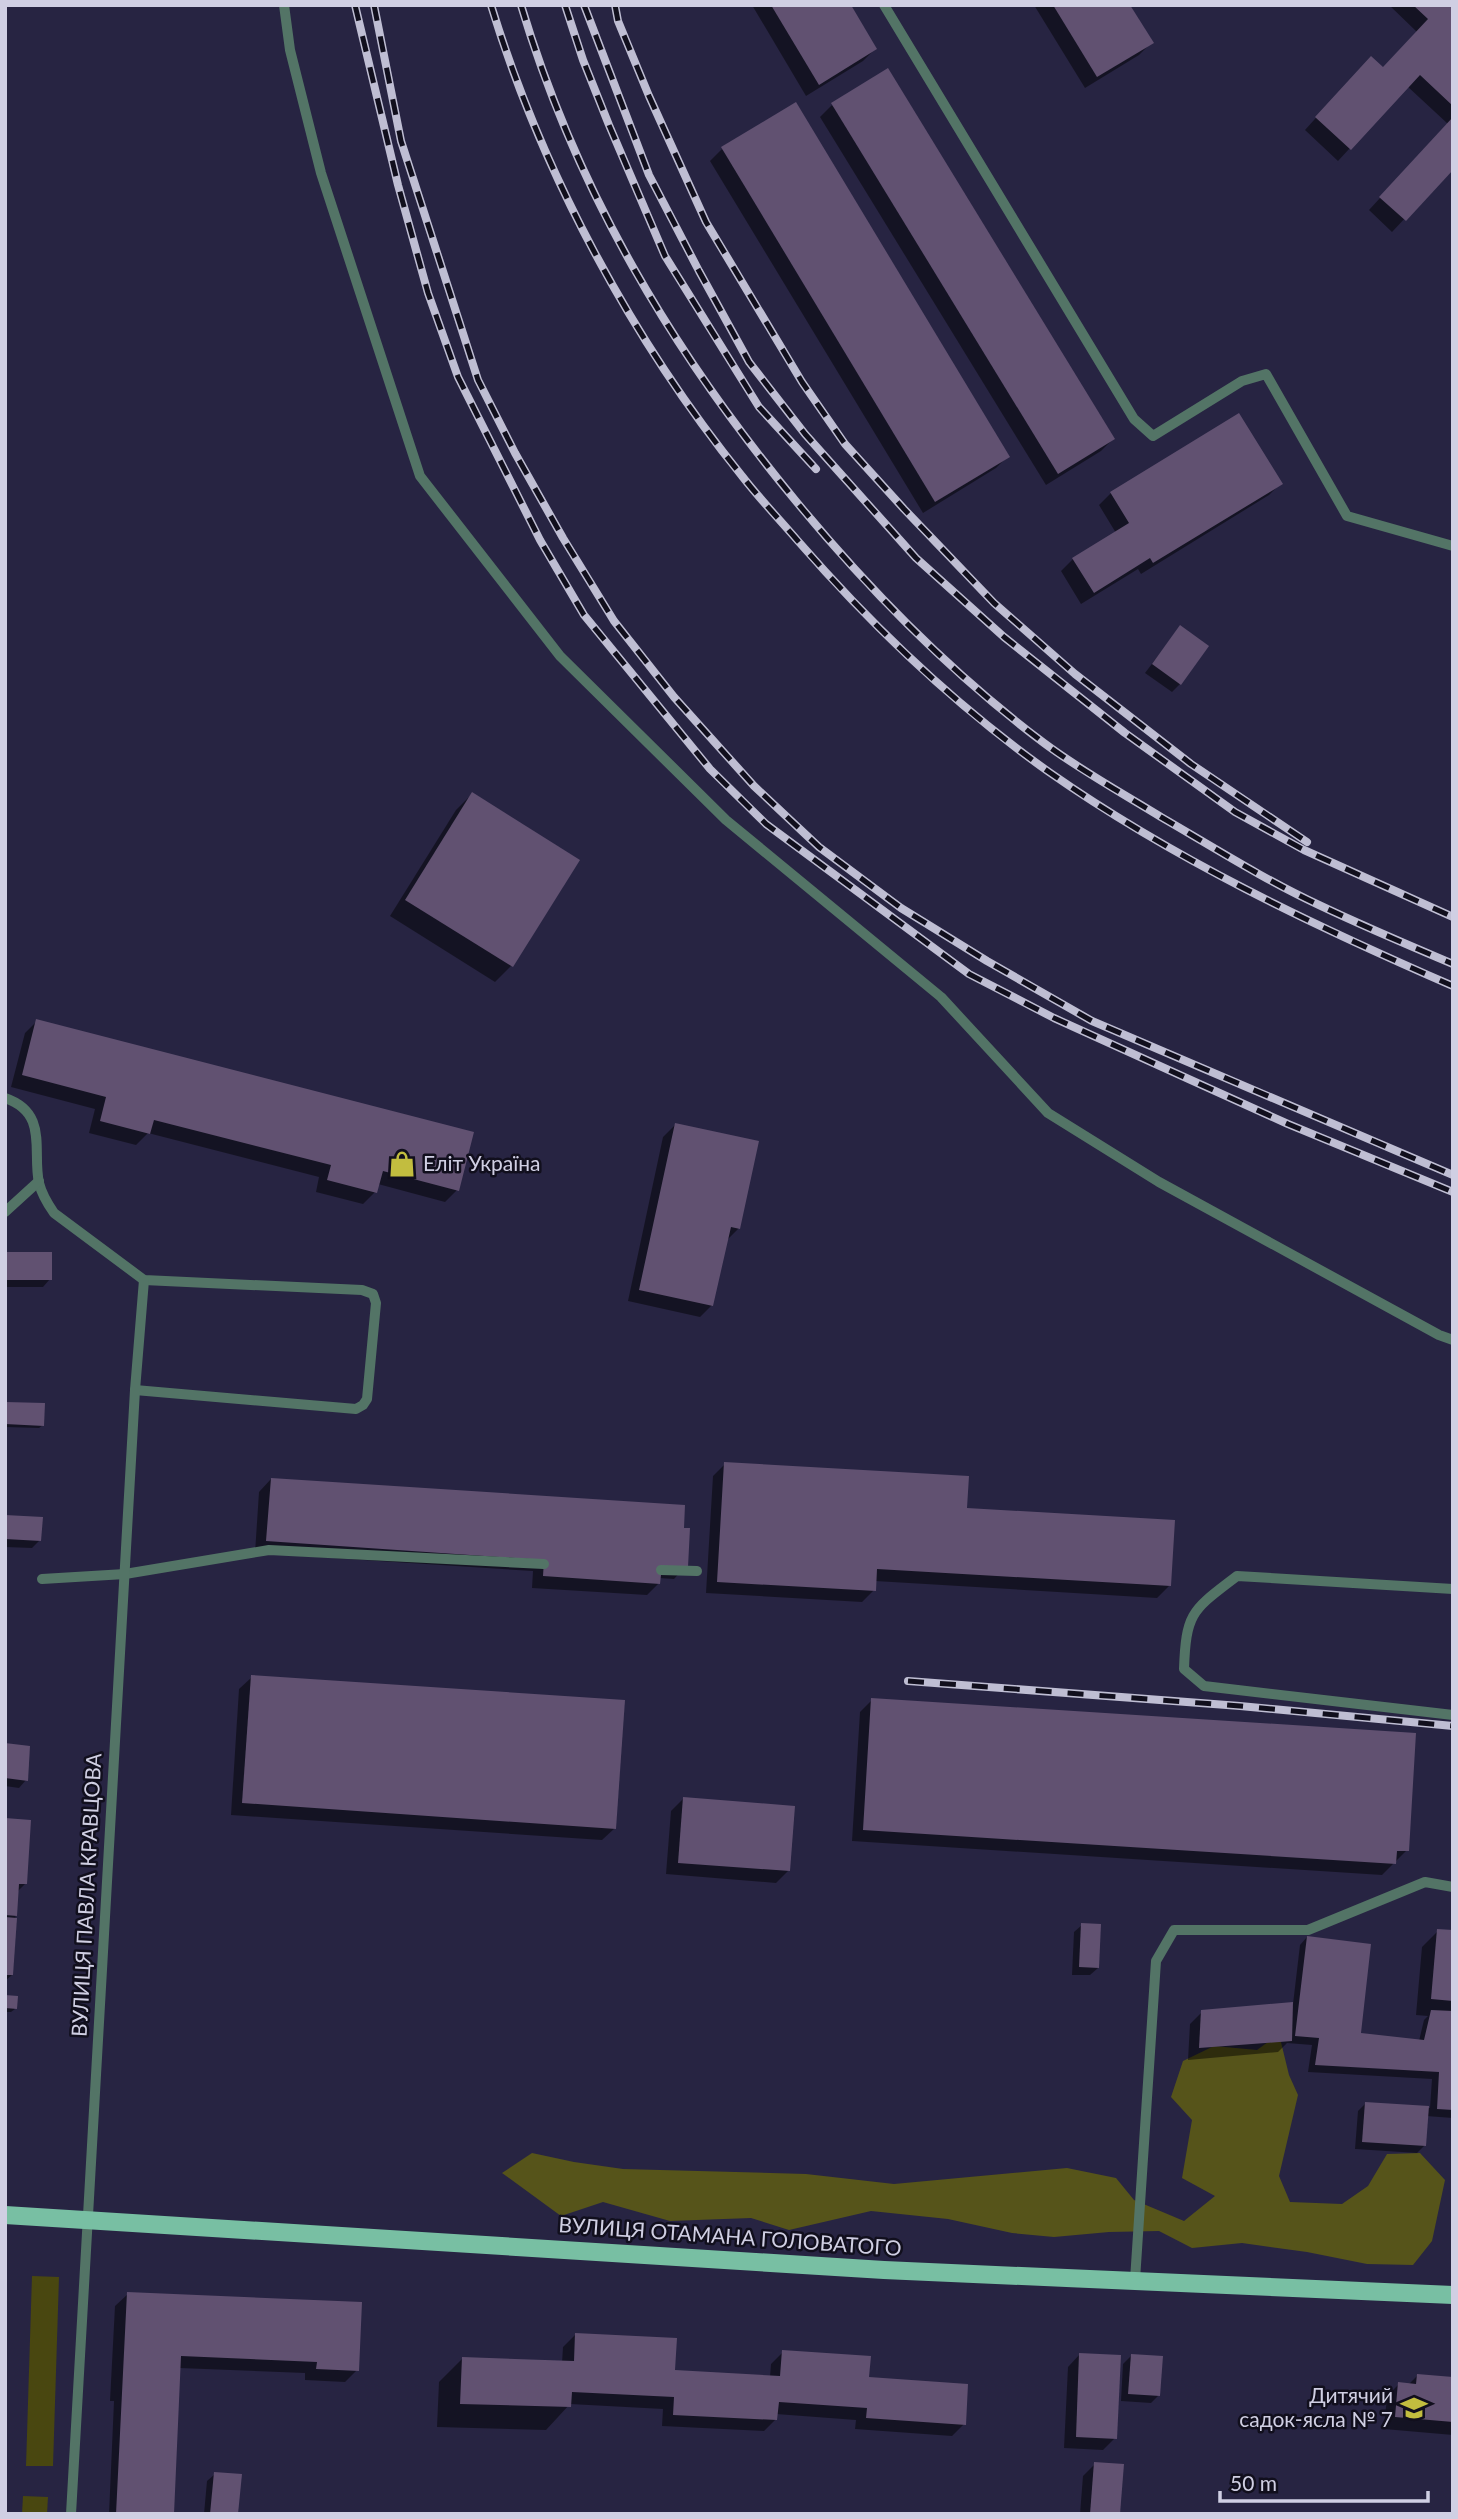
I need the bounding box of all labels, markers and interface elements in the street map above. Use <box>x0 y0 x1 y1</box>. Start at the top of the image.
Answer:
shop icon: Еліт Україна <box>387 1149 417 1179</box>
place label: Еліт Україна <box>423 1150 541 1175</box>
street label: ВУЛИЦЯ ПАВЛА КРАВЦОВА <box>66 1752 105 2037</box>
street label: ВУЛИЦЯ ОТАМАНА ГОЛОВАТОГО <box>558 2211 902 2260</box>
place label: Дитячий садок-ясла № 7 <box>1239 2382 1393 2431</box>
school or university icon: Дитячий садок-ясла № 7 <box>1399 2393 1429 2423</box>
scale bar <box>1220 2460 1428 2504</box>
text: 50 m <box>1230 2470 1277 2495</box>

